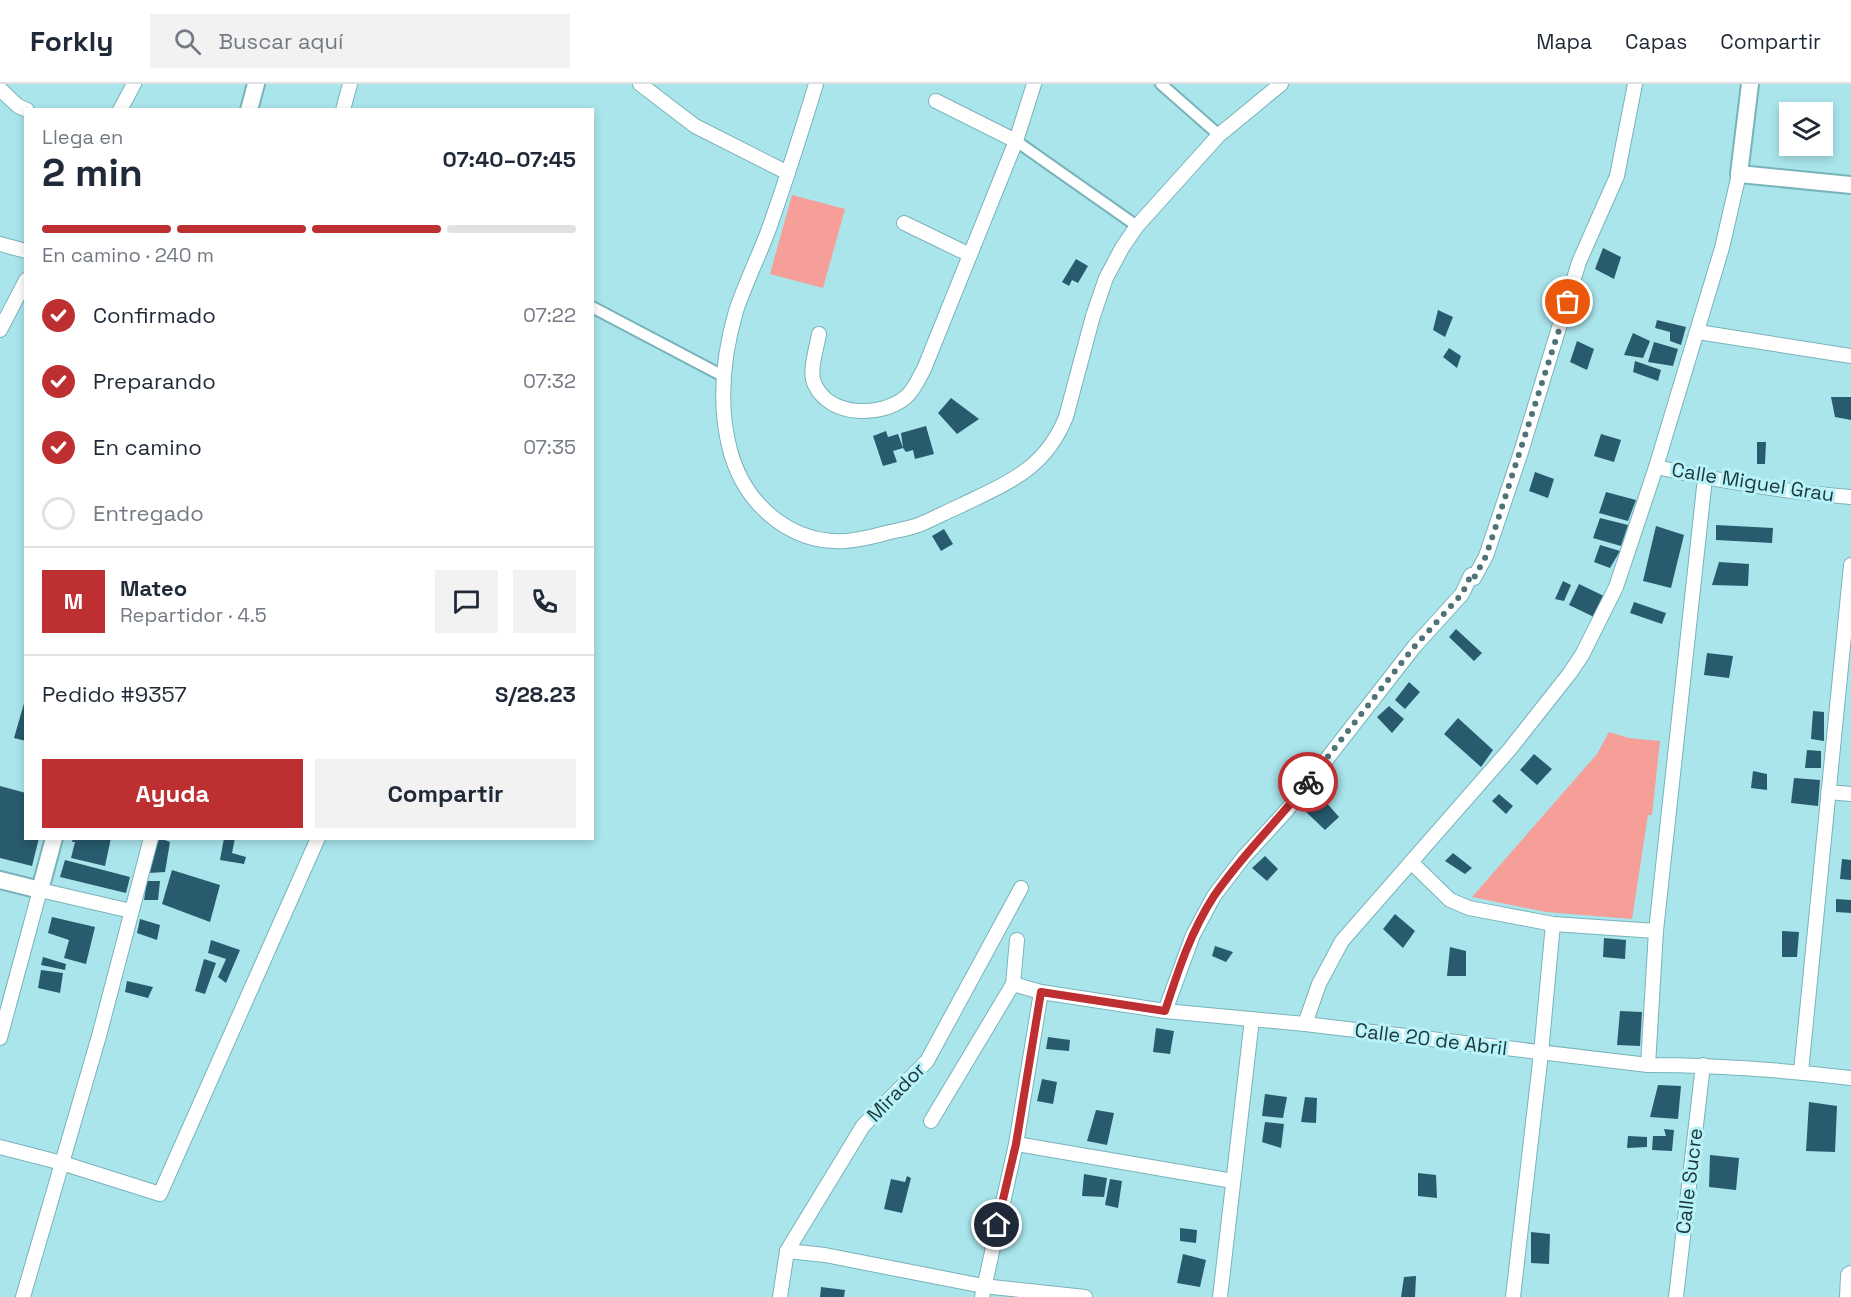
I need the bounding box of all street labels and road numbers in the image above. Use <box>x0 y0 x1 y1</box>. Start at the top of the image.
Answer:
street label: Calle Miguel Grau <box>1670 456 1836 508</box>
street label: Calle 20 de Abril <box>1353 1017 1509 1061</box>
street label: Mirador <box>861 1057 931 1127</box>
street label: Calle Sucre <box>1670 1127 1708 1235</box>

